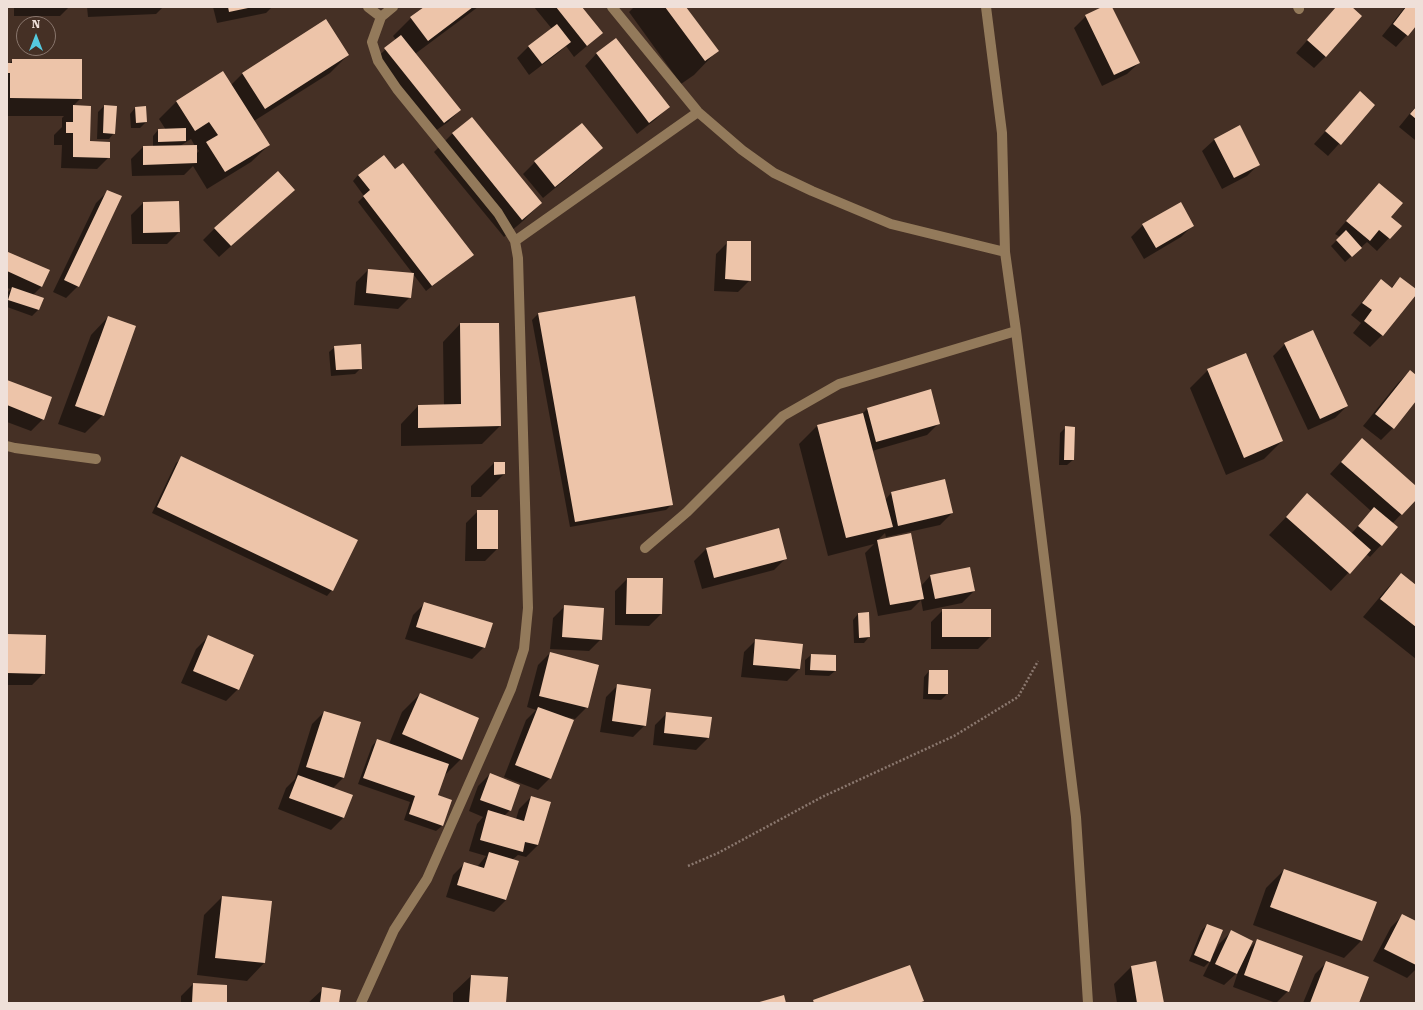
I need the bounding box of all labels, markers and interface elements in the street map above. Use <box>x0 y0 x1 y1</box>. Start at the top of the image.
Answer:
north arrow <box>16 16 56 56</box>
text: N <box>32 18 40 31</box>

